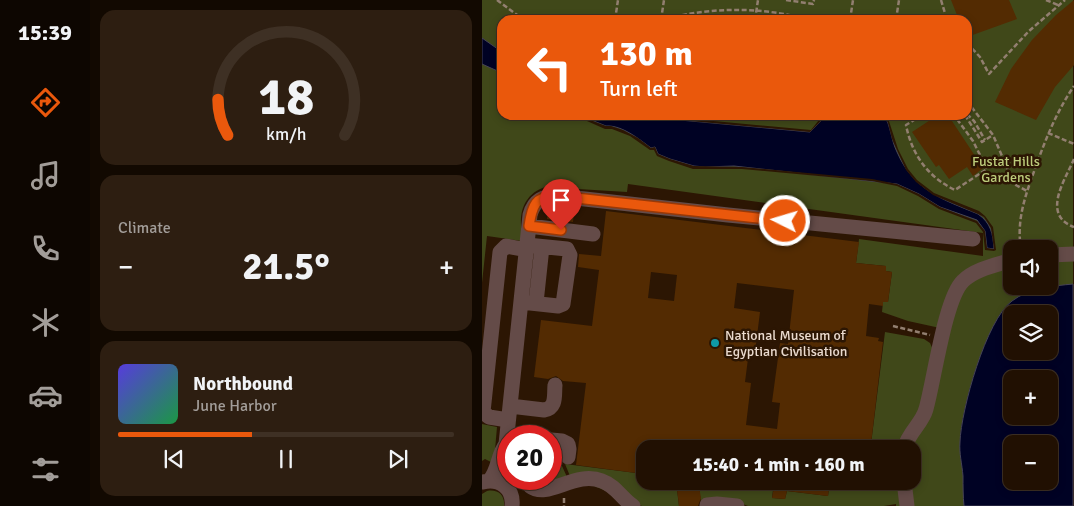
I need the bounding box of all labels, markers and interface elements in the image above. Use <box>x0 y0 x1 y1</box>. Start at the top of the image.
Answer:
text: 15:39 <box>18 19 72 46</box>
text: 130 m <box>600 32 693 75</box>
icon: left <box>517 35 582 100</box>
text: 18 <box>258 65 314 129</box>
text: Turn left <box>600 75 678 102</box>
icon: directions <box>28 85 63 120</box>
text: km/h <box>266 123 306 145</box>
park label: Fustat Hills Gardens <box>972 153 1040 186</box>
icon: music <box>28 158 63 193</box>
pin <box>540 179 582 230</box>
icon: arrive <box>547 186 575 214</box>
position arrow <box>758 194 810 246</box>
text: Climate <box>118 218 171 238</box>
icon: phone <box>28 231 63 266</box>
map controls <box>1003 240 1058 490</box>
button: sound <box>1003 240 1058 295</box>
text: 21.5° <box>242 243 330 290</box>
text: − <box>118 250 133 284</box>
text: + <box>439 250 454 284</box>
icon: climate <box>28 305 63 340</box>
button: layers <box>1003 305 1058 360</box>
place label: National Museum of Egyptian Civilisation <box>725 327 847 360</box>
marker: National Museum of Egyptian Civilisation <box>709 337 721 349</box>
button: + <box>1003 370 1058 425</box>
text: Northbound <box>193 372 293 396</box>
icon: car <box>28 378 63 413</box>
text: June Harbor <box>193 396 277 416</box>
speed limit sign: 20 <box>497 425 562 490</box>
button: − <box>1003 435 1058 490</box>
icon: previous <box>160 445 188 473</box>
icon: pause <box>272 445 300 473</box>
icon: next <box>384 445 412 473</box>
icon: filters <box>28 452 63 487</box>
text: 15:40 · 1 min · 160 m <box>692 453 865 477</box>

